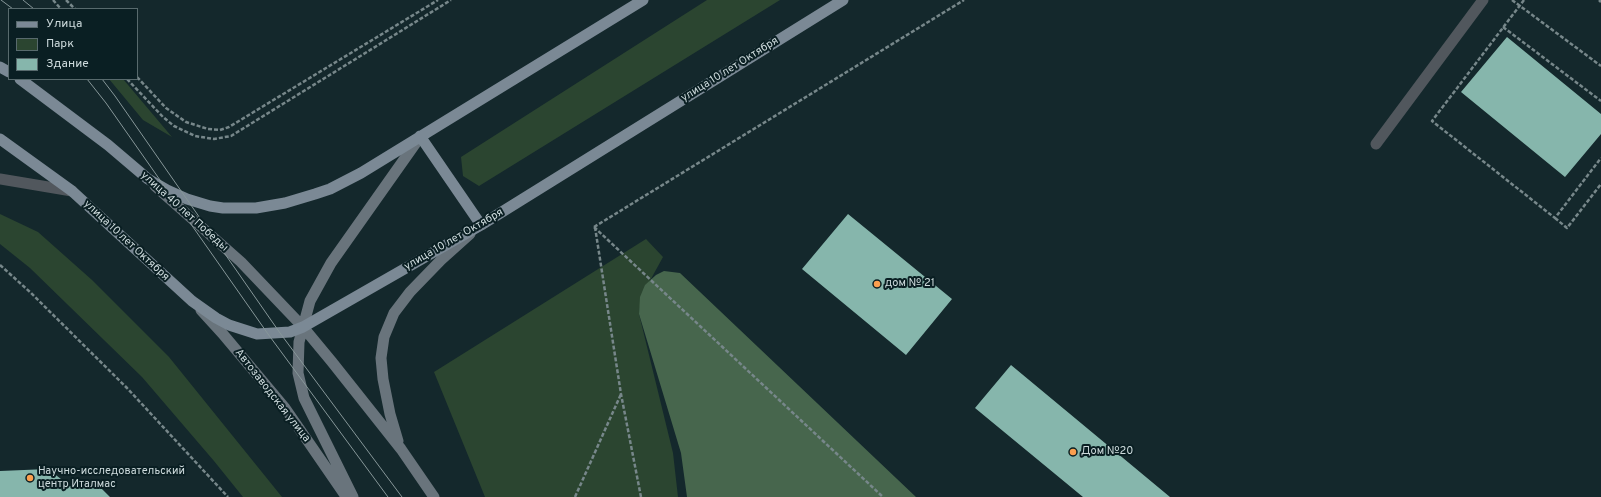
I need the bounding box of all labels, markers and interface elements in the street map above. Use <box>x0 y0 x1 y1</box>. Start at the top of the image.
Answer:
legend <box>8 8 138 80</box>
text: Улица <box>46 16 82 32</box>
street label: улица 10 лет Октября <box>679 35 781 105</box>
text: Парк <box>46 36 74 52</box>
text: Здание <box>46 56 89 72</box>
street label: улица 40 лет Победы <box>138 169 230 255</box>
street label: улица 10 лет Октября <box>80 198 172 284</box>
street label: улица 10 лет Октября <box>402 206 506 274</box>
place label: дом № 21 <box>885 277 935 291</box>
marker: дом № 21 <box>872 279 882 289</box>
street label: Автозаводская улица <box>232 347 312 445</box>
place label: Дом №20 <box>1081 445 1133 459</box>
marker: Дом №20 <box>1068 447 1078 457</box>
place label: Научно-исследовательский центр Италмас <box>38 465 185 491</box>
marker: Научно-исследовательский центр Италмас <box>25 473 35 483</box>

